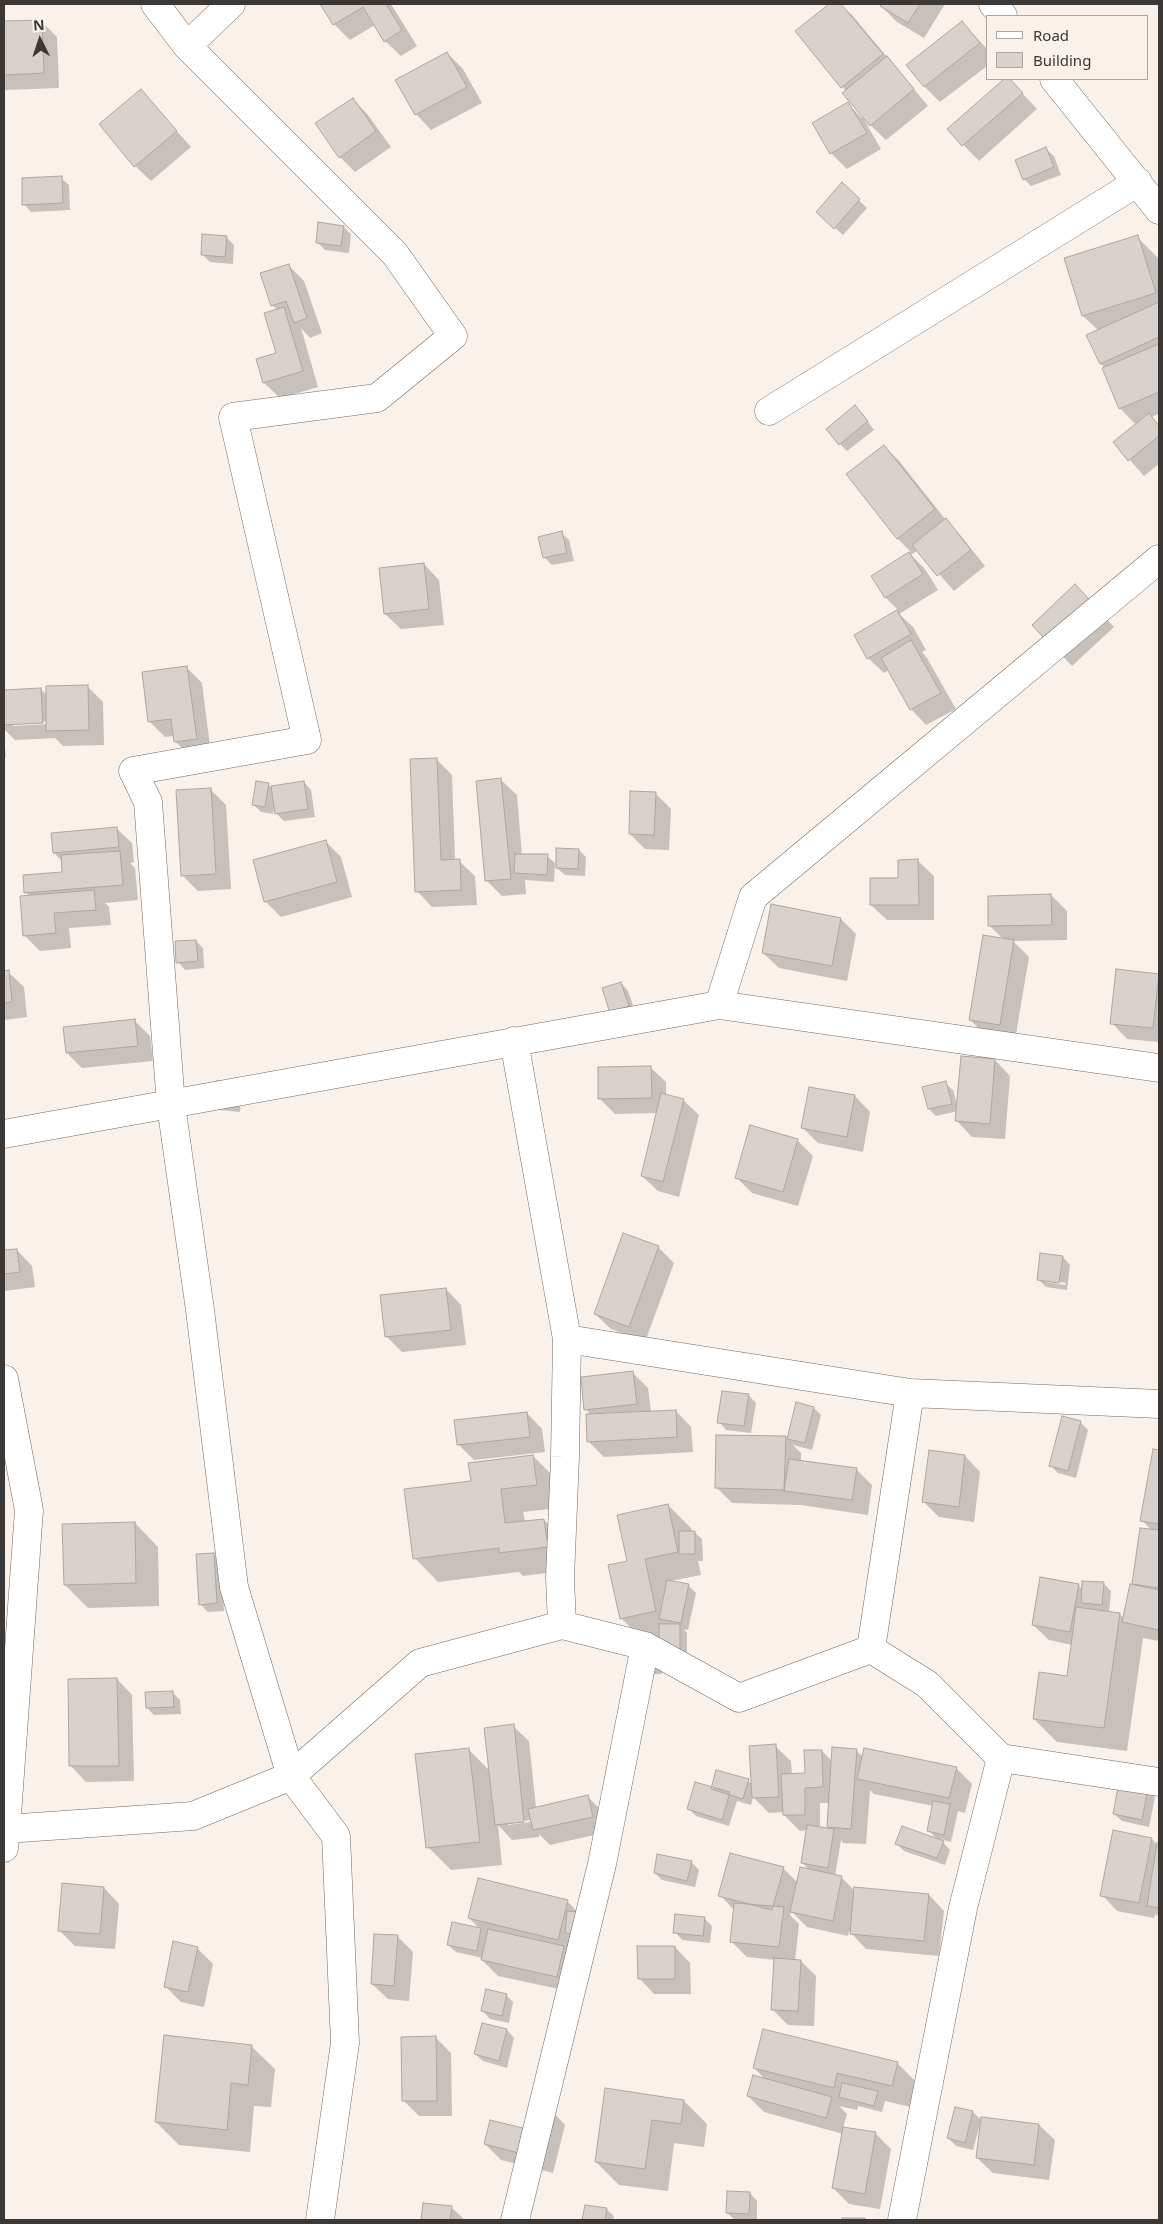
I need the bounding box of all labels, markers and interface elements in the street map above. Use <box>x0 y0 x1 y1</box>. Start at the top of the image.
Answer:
north arrow <box>15 15 65 65</box>
text: N <box>33 15 45 34</box>
legend <box>986 15 1148 80</box>
text: Road <box>1033 25 1069 45</box>
text: Building <box>1033 50 1091 70</box>

